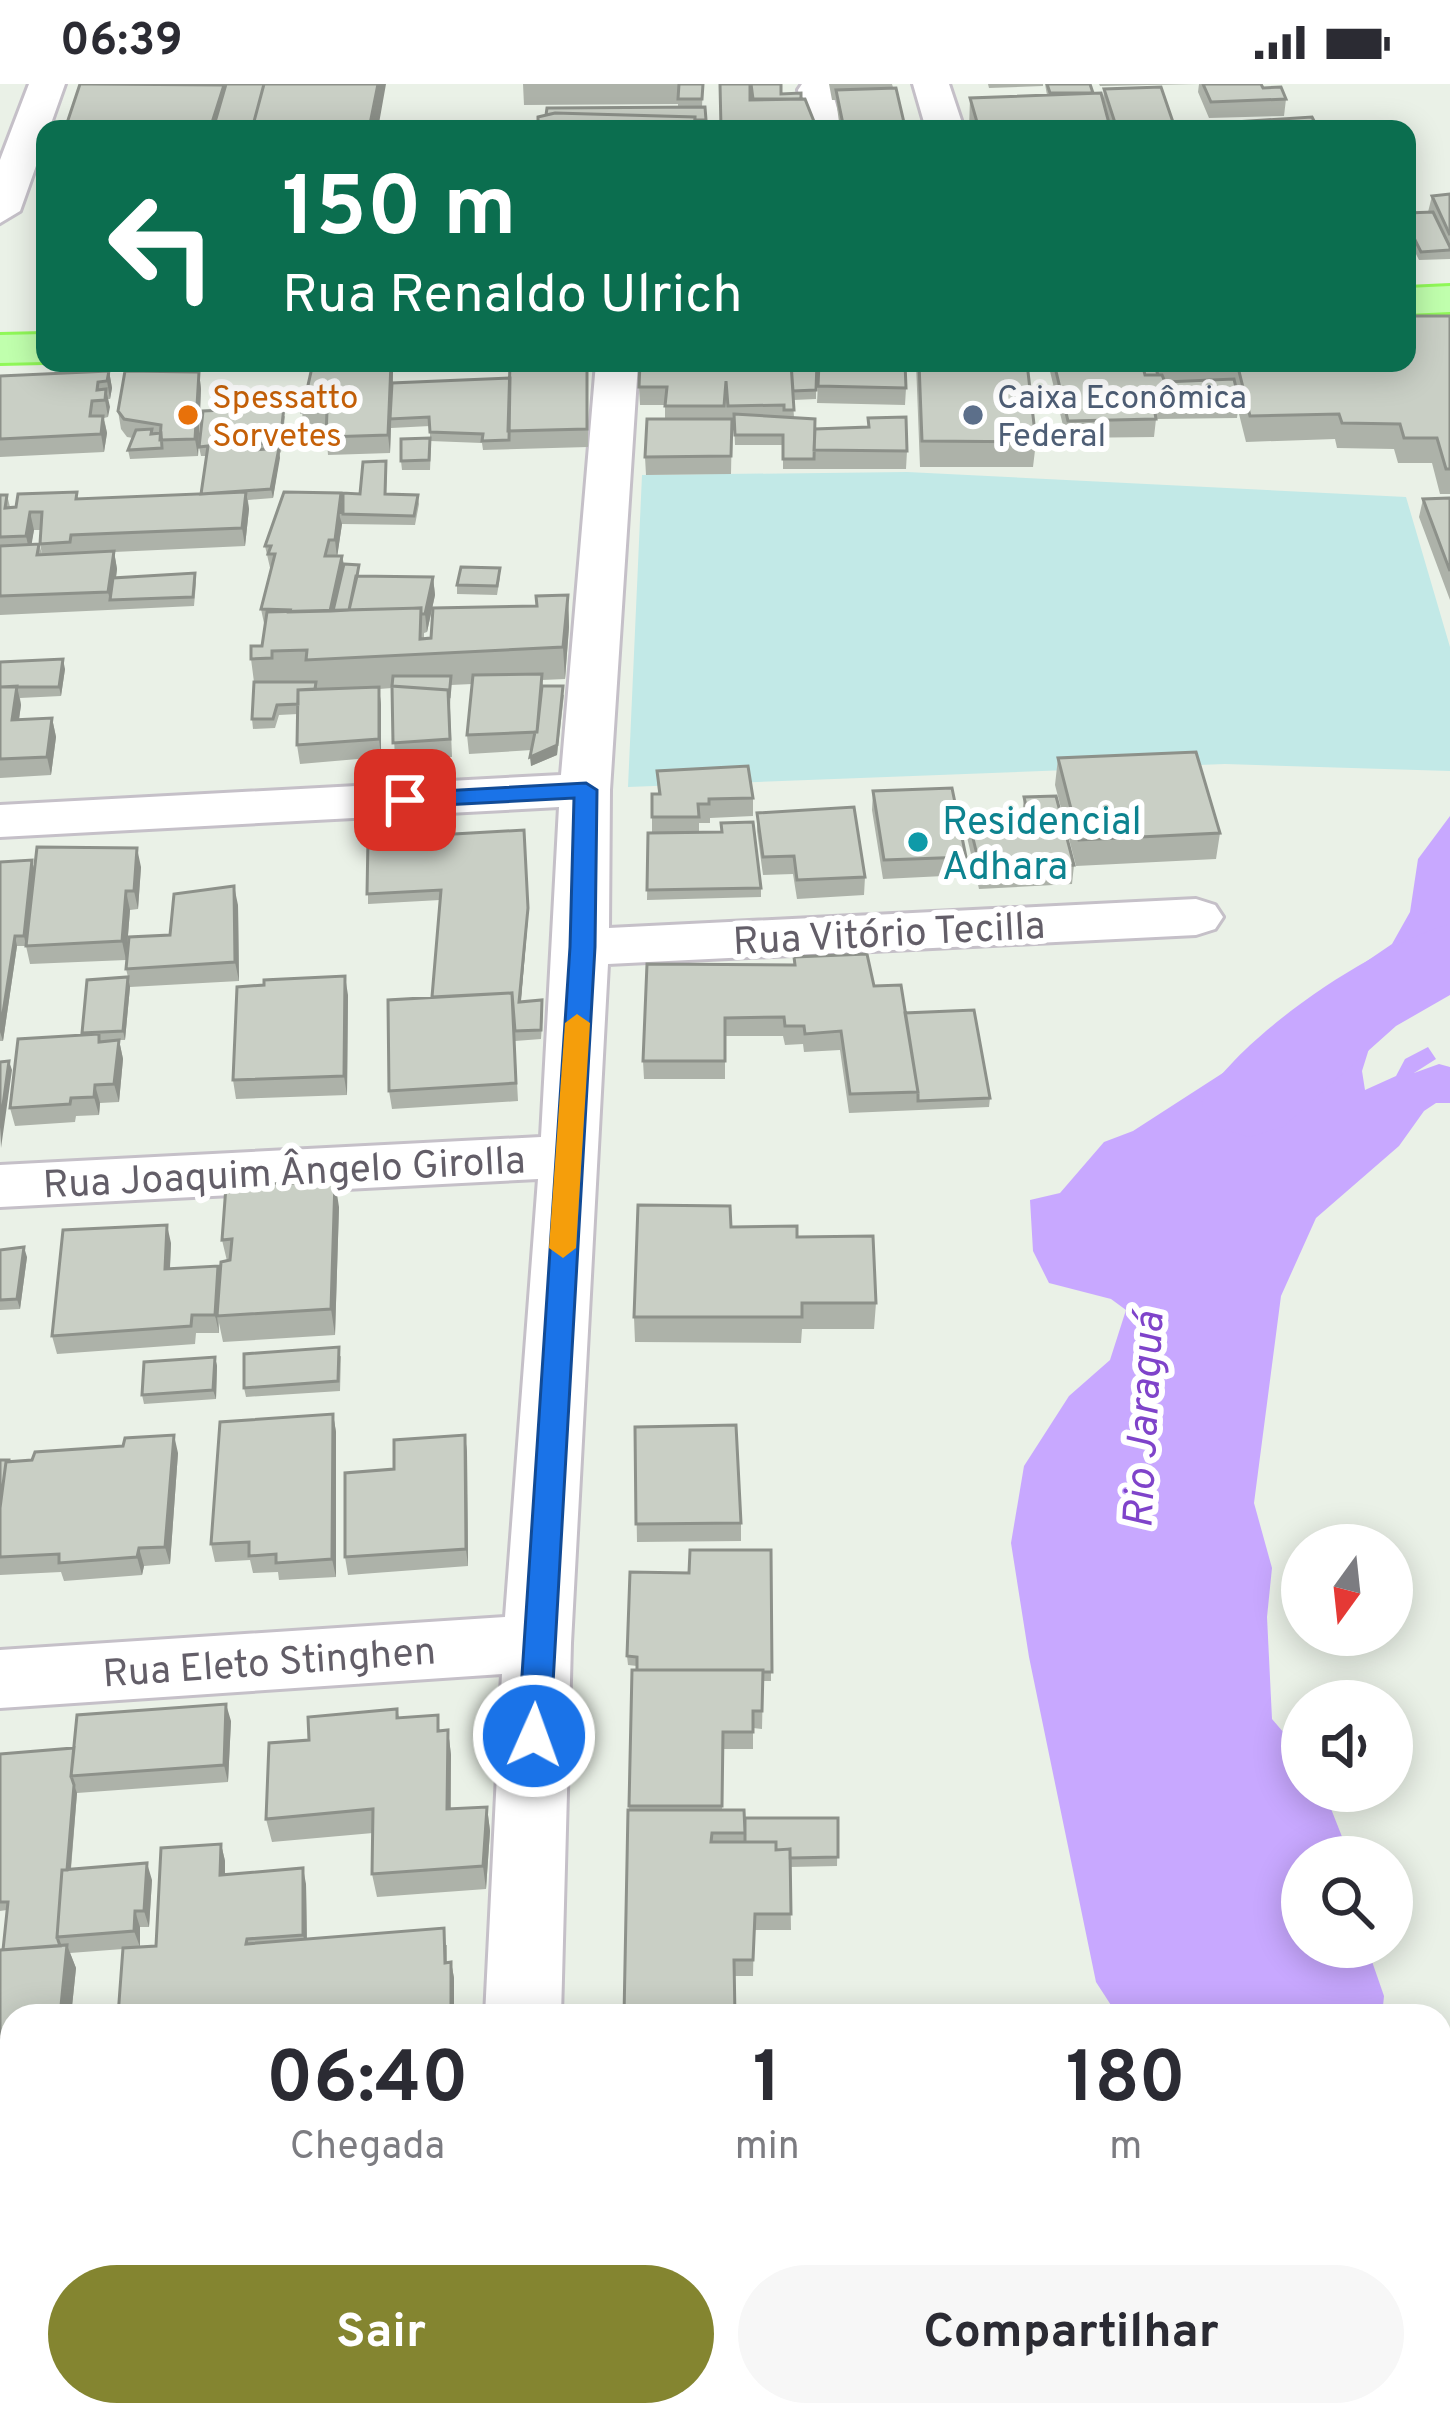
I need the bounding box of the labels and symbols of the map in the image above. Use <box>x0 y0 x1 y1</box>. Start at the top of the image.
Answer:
place label: Spessatto Sorvetes <box>212 379 358 459</box>
place label: Caixa Econômica Federal <box>997 379 1247 459</box>
marker: Spessatto Sorvetes <box>175 402 201 428</box>
marker: Caixa Econômica Federal <box>960 402 986 428</box>
pin <box>354 749 456 851</box>
place label: Residencial Adhara <box>942 800 1142 894</box>
marker: Residencial Adhara <box>905 829 931 855</box>
street label: Rua Vitório Tecilla <box>732 904 1047 969</box>
street label: Rua Joaquim Ângelo Girolla <box>42 1135 527 1213</box>
water label: Rio Jaraguá <box>1114 1307 1179 1530</box>
north arrow <box>1281 1524 1413 1656</box>
street label: Rua Eleto Stinghen <box>101 1629 438 1702</box>
position arrow <box>471 1673 597 1799</box>

